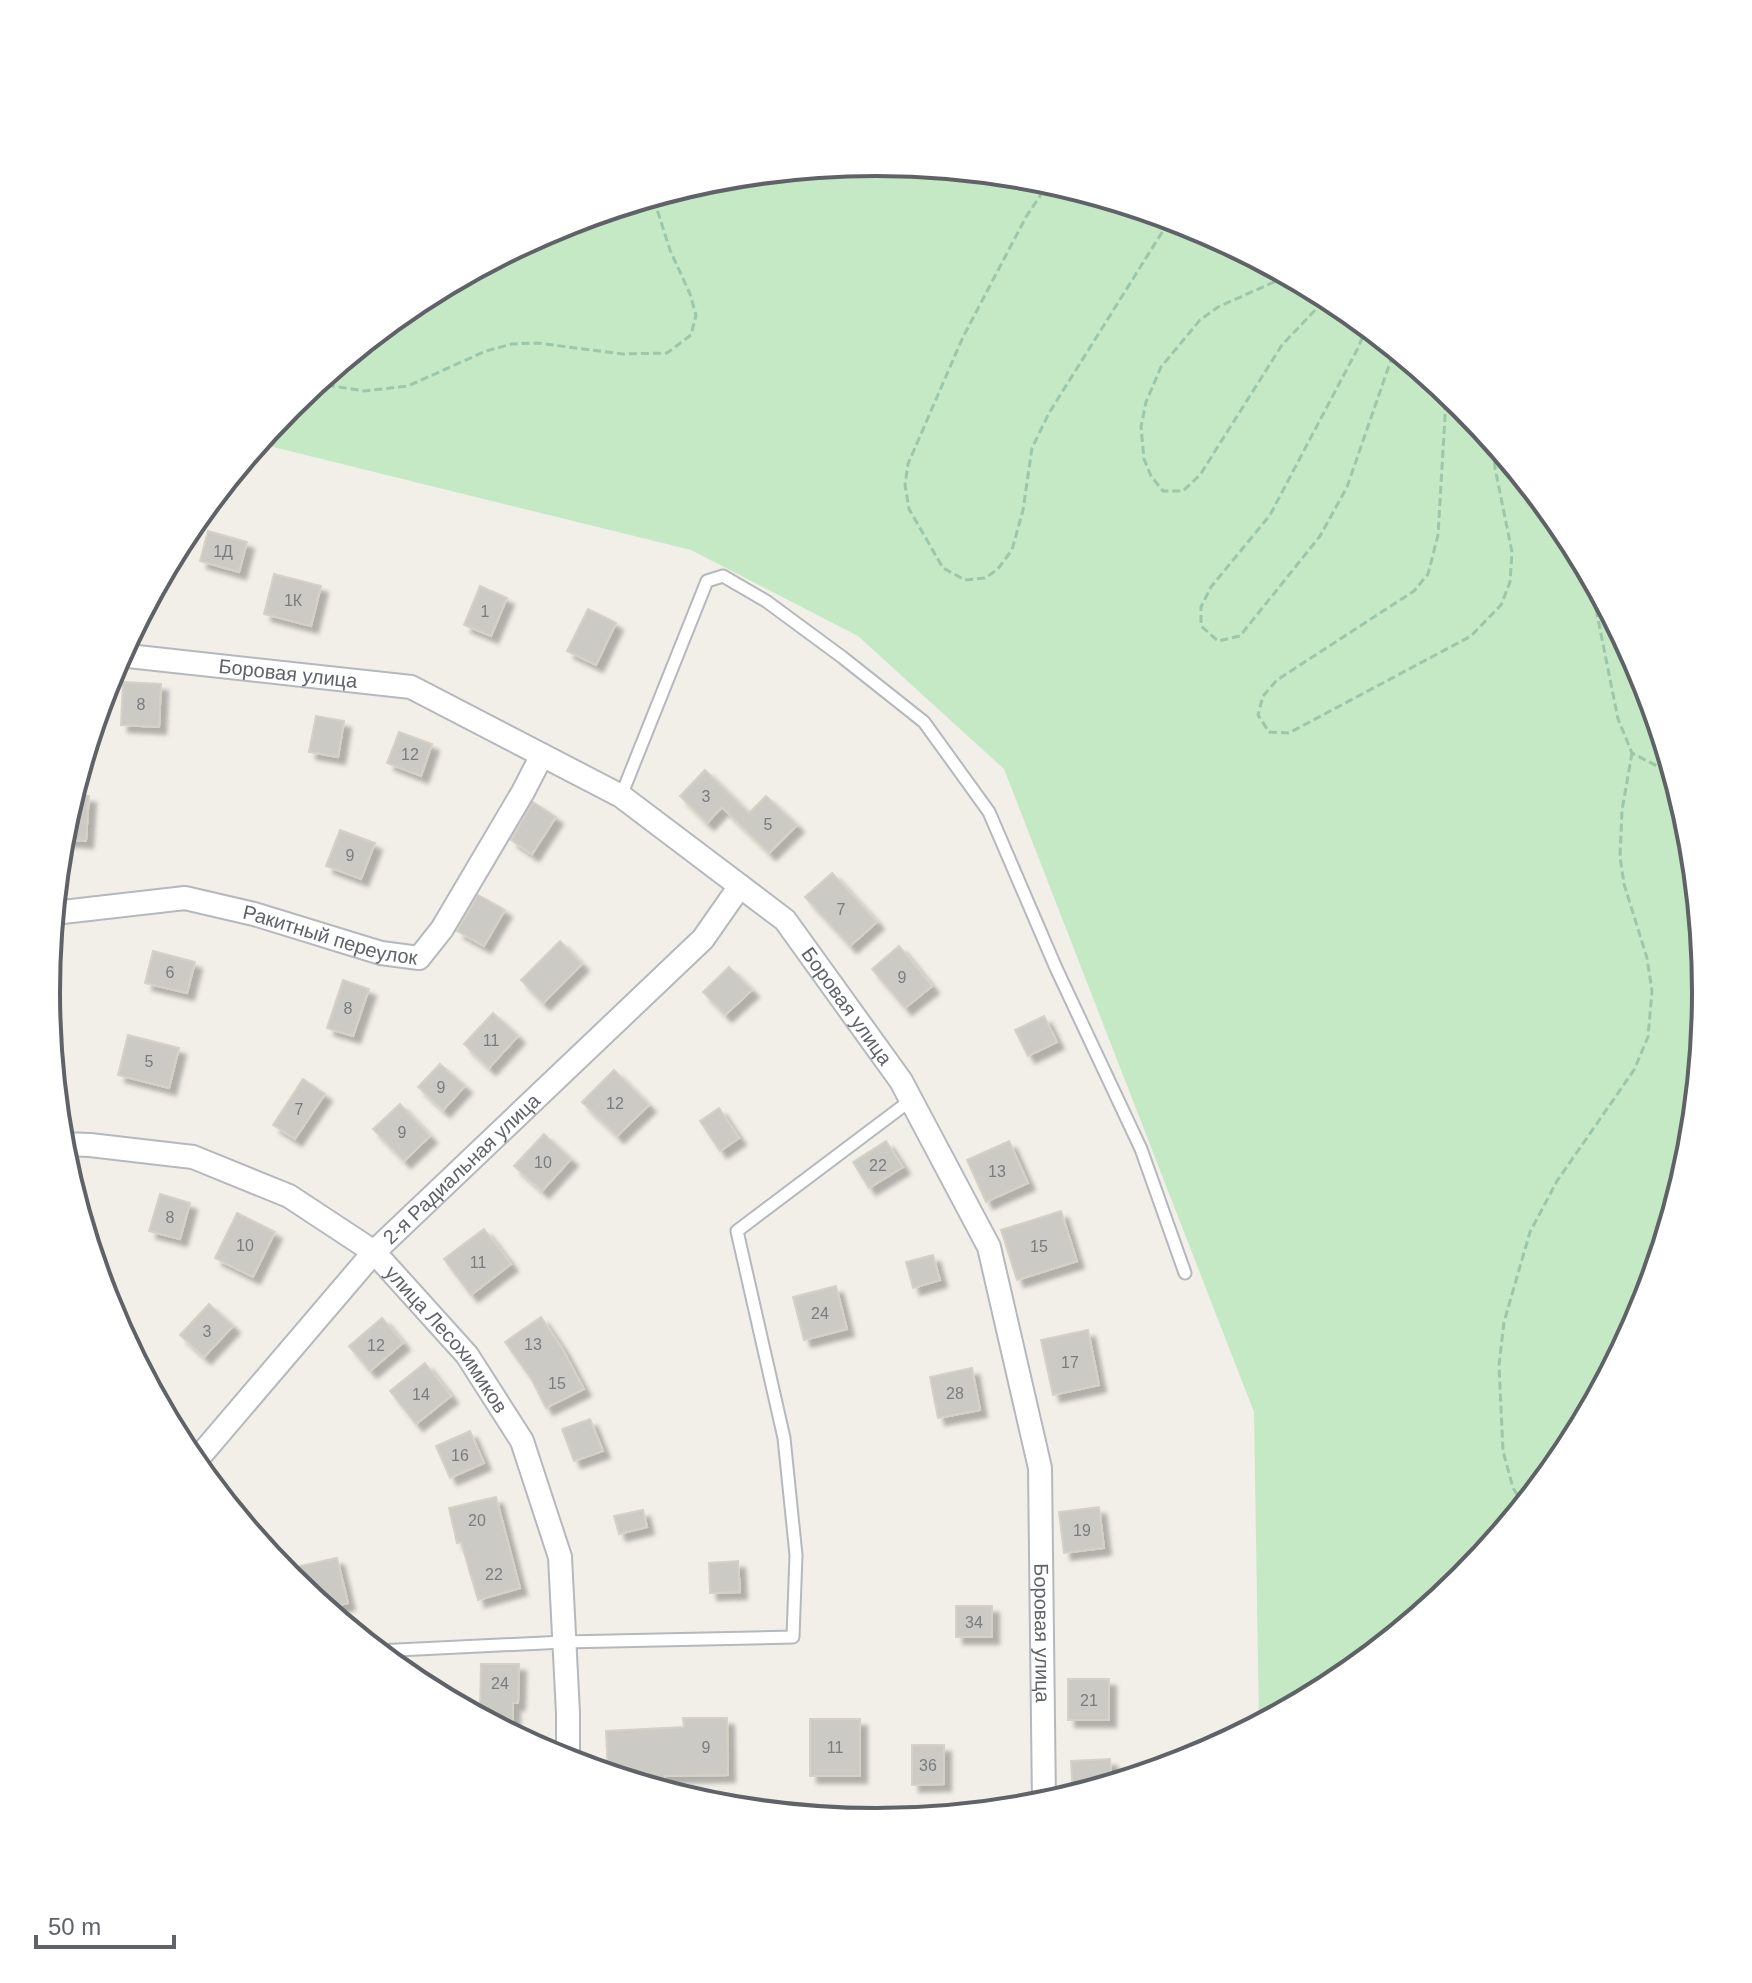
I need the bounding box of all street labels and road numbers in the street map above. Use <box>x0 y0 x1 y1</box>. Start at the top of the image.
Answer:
street label: Боровая улица <box>217 655 359 692</box>
street label: Ракитный переулок <box>241 901 419 969</box>
street label: Боровая улица <box>797 943 897 1070</box>
street label: 2-я Радиальная улица <box>379 1089 545 1248</box>
street label: улица Лесохимиков <box>381 1261 512 1417</box>
street label: Боровая улица <box>1030 1563 1054 1704</box>

